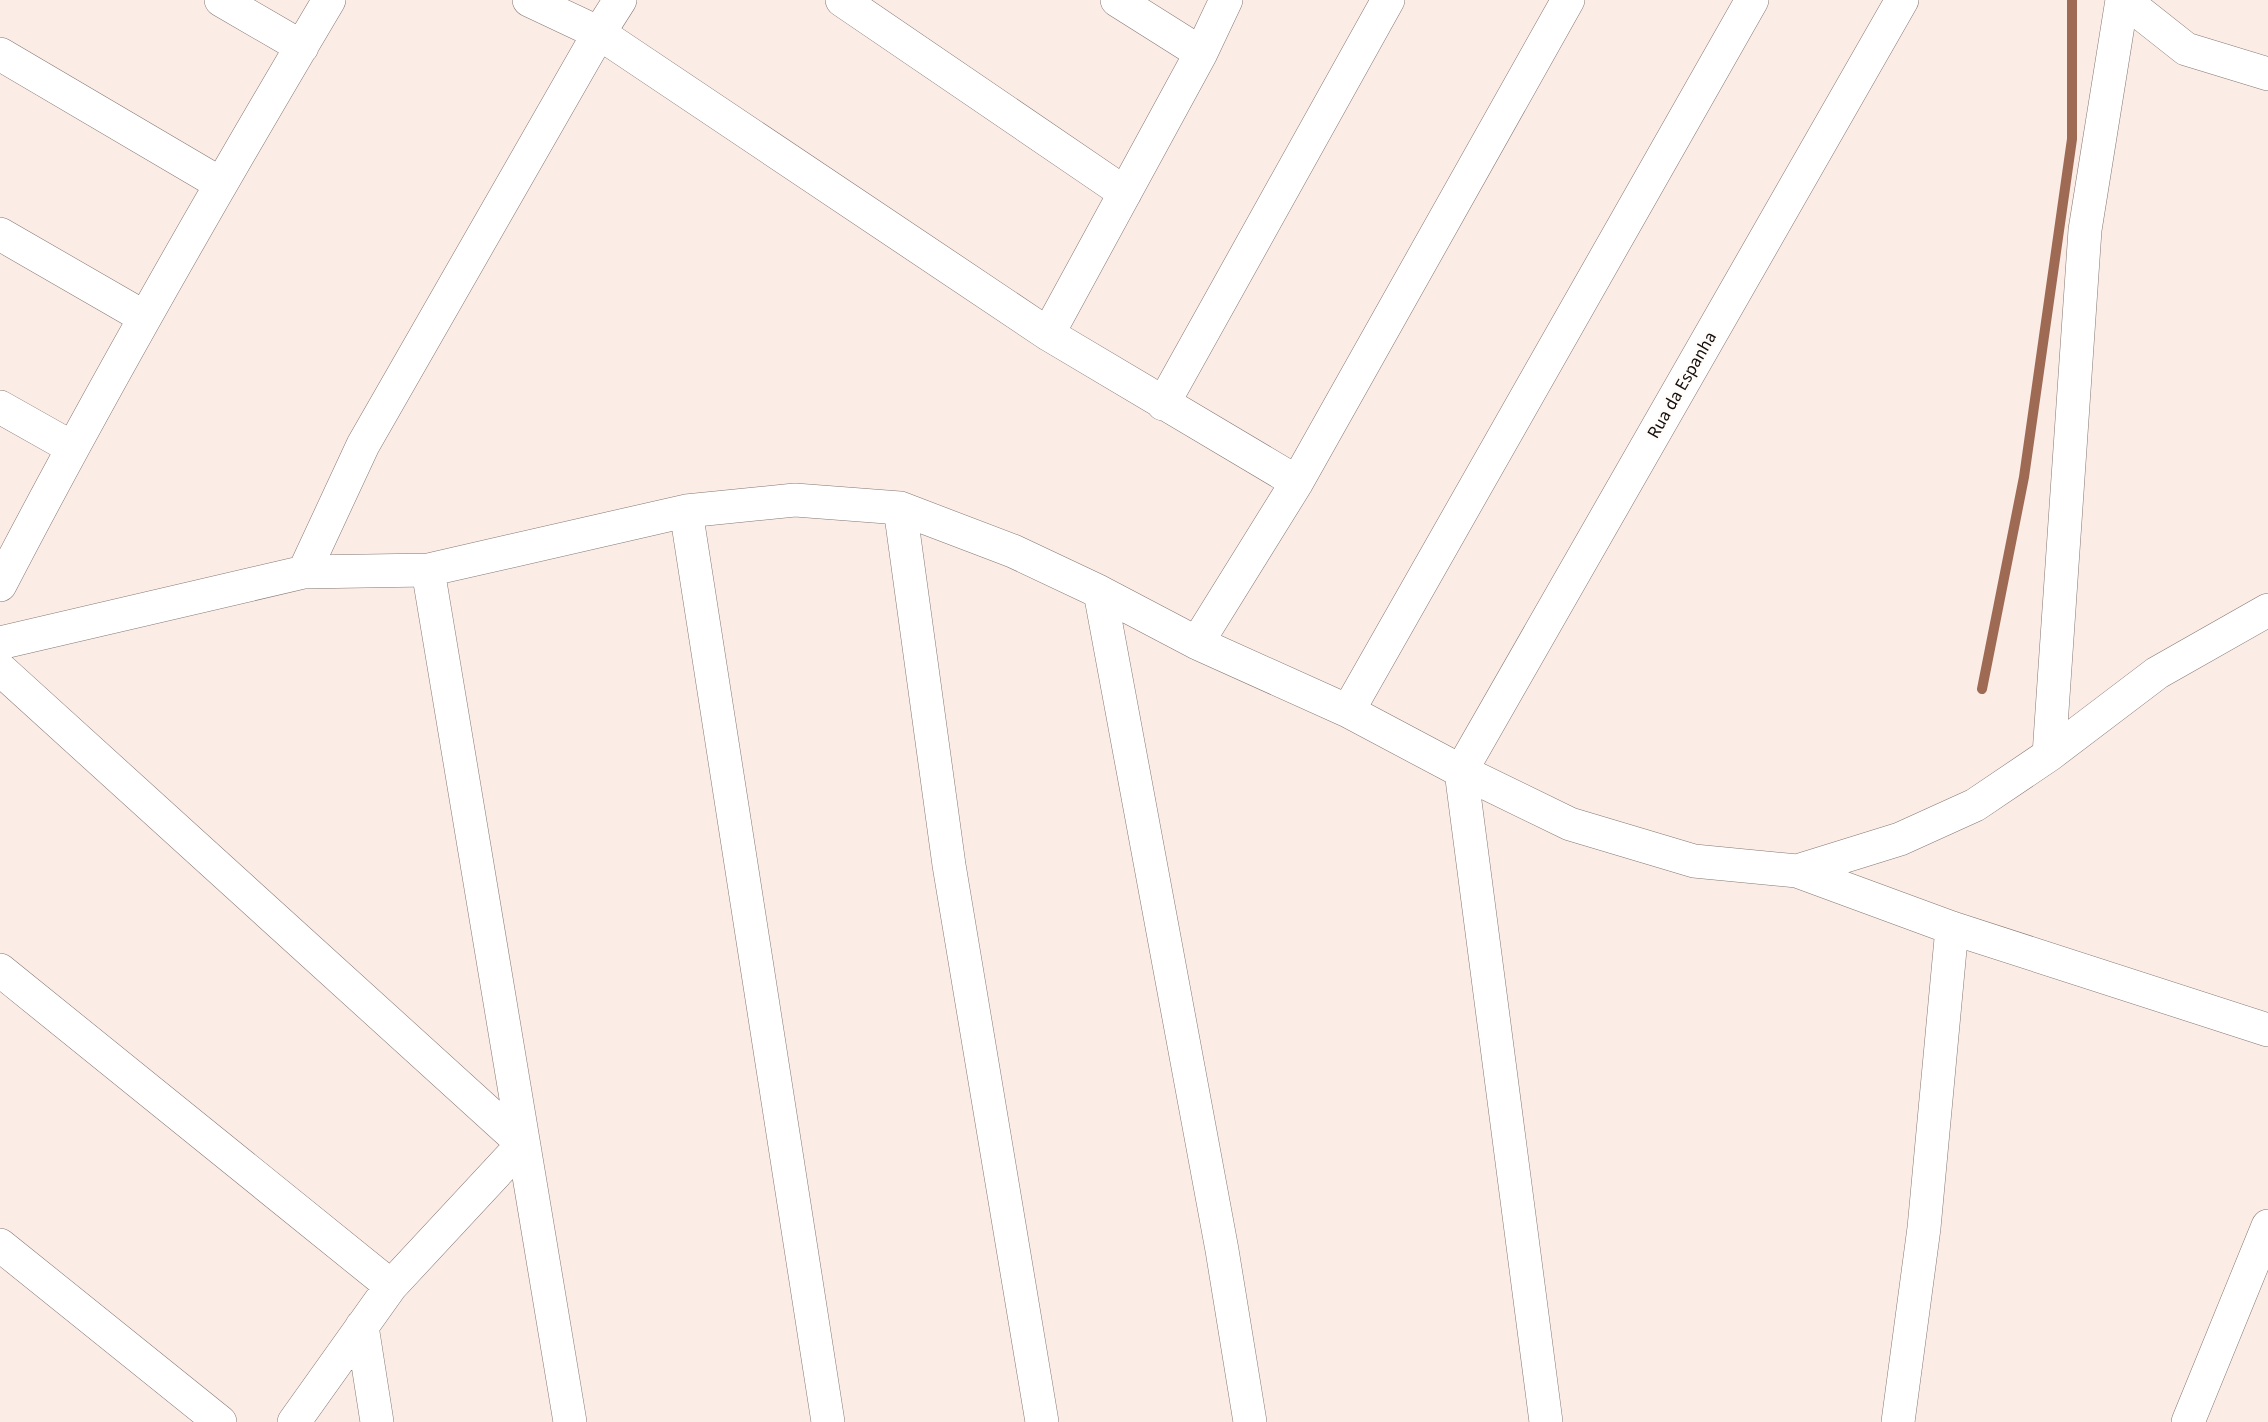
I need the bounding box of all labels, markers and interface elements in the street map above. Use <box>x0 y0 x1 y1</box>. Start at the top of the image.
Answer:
street label: Rua da Espanha <box>1641 327 1723 443</box>

